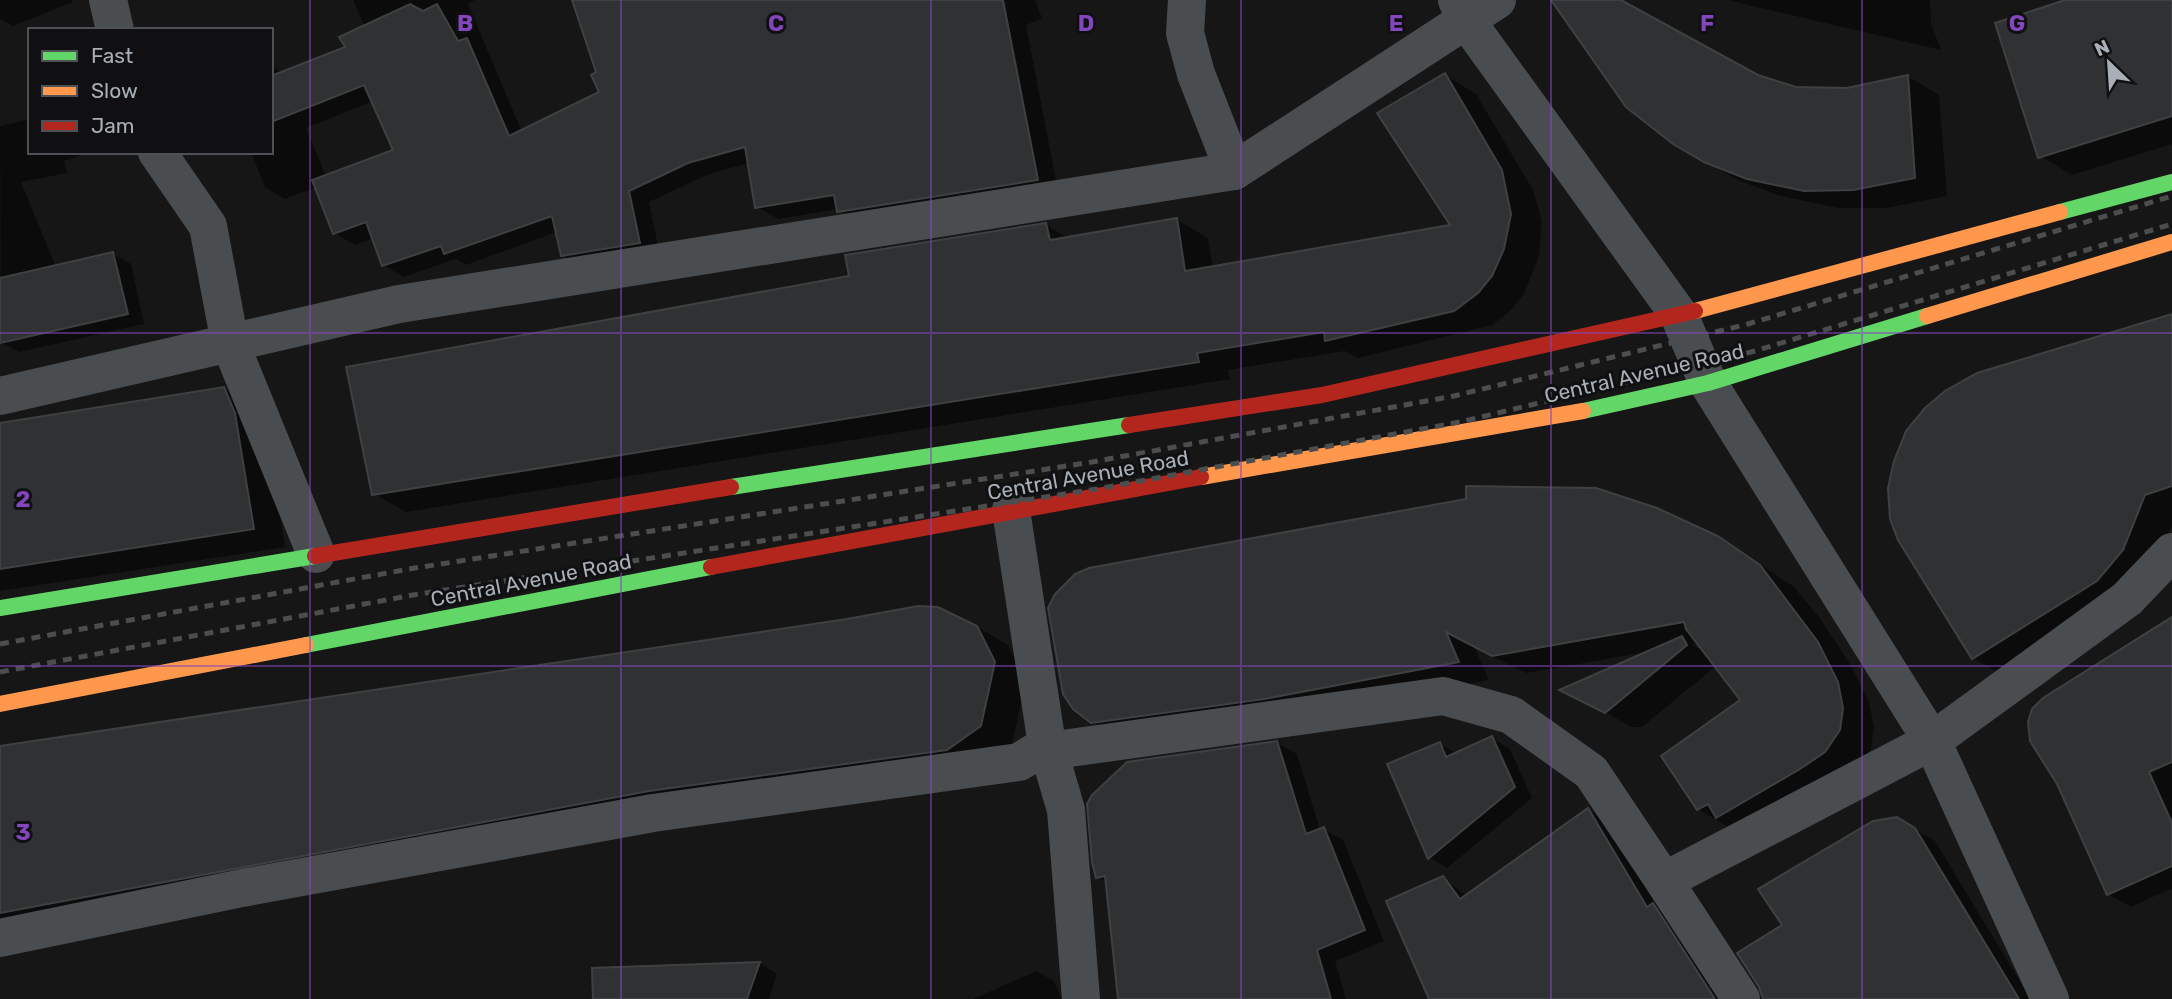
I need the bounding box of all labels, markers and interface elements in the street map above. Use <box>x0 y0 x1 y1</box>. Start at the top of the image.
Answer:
text: B <box>457 9 473 37</box>
text: C <box>768 9 784 37</box>
text: D <box>1078 9 1094 37</box>
text: E <box>1389 9 1403 37</box>
text: F <box>1700 9 1714 37</box>
text: G <box>2009 9 2025 37</box>
legend <box>28 28 273 154</box>
north arrow <box>2074 28 2144 98</box>
text: N <box>2091 35 2113 61</box>
text: Fast <box>91 43 133 68</box>
text: Slow <box>91 78 138 103</box>
text: Jam <box>91 113 135 138</box>
street label: Central Avenue Road <box>1542 338 1746 408</box>
street label: Central Avenue Road <box>985 445 1191 505</box>
text: 2 <box>16 485 30 513</box>
street label: Central Avenue Road <box>428 548 634 612</box>
text: 3 <box>15 818 31 846</box>

